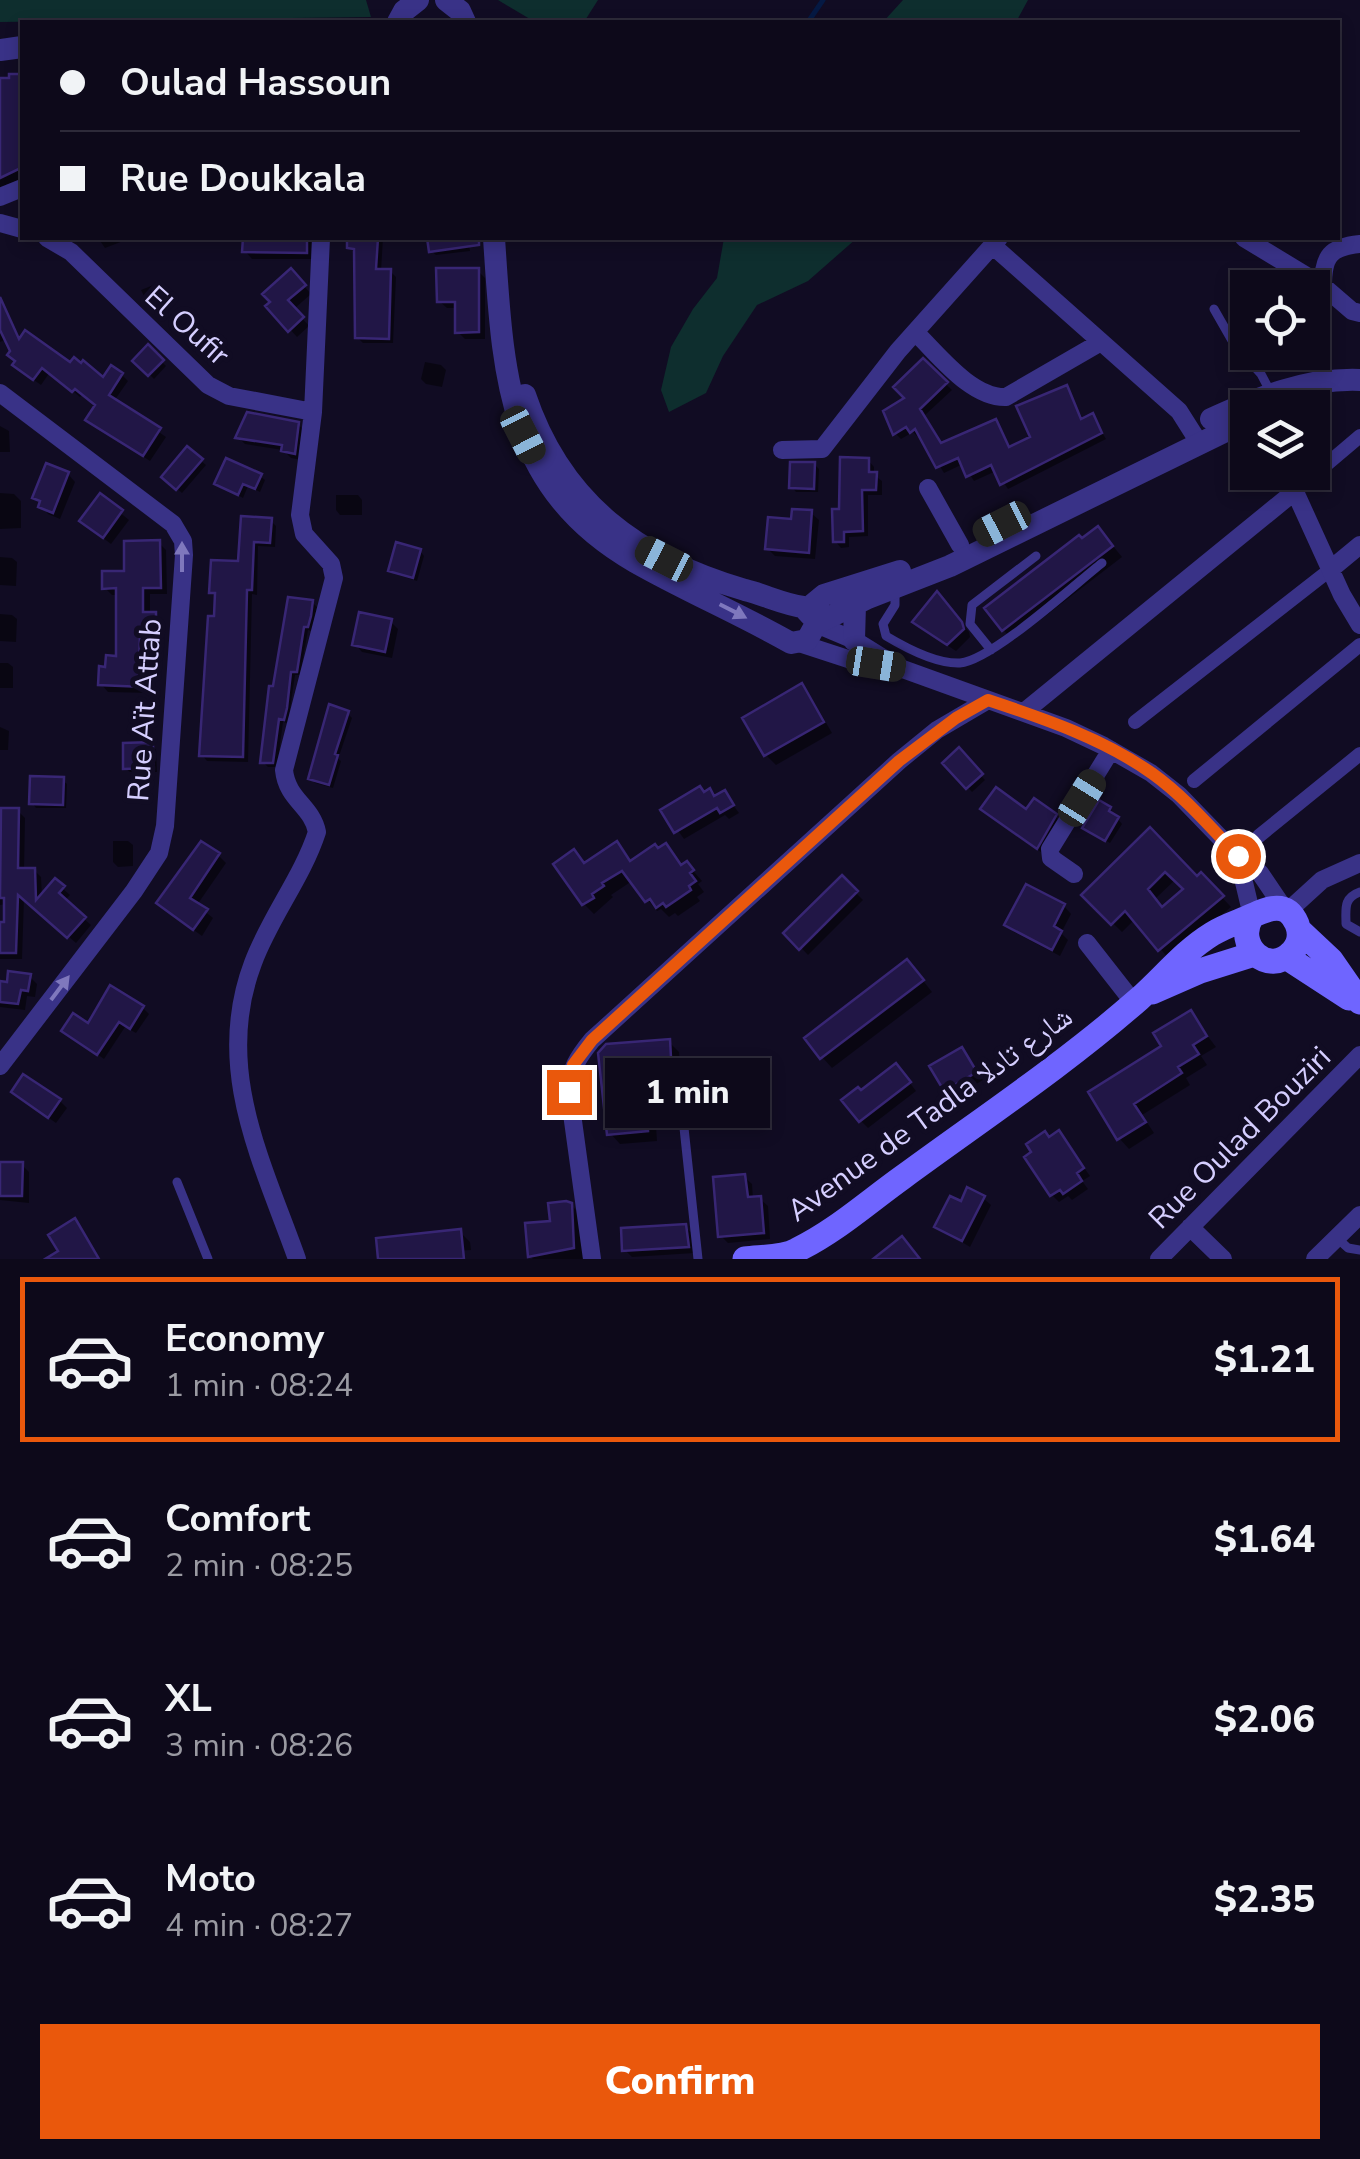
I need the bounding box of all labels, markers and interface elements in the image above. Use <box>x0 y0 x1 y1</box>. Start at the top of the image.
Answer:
text: Oulad Hassoun <box>120 57 391 108</box>
text: Rue Doukkala <box>120 153 366 204</box>
map controls <box>1230 270 1330 490</box>
button: locate <box>1230 270 1330 370</box>
street label: El Oufir <box>136 277 239 375</box>
button: layers <box>1230 390 1330 490</box>
car <box>496 401 550 469</box>
car <box>968 497 1036 551</box>
car <box>630 532 698 586</box>
one-way arrow <box>174 541 190 573</box>
one-way arrow <box>719 603 748 620</box>
street label: Rue Aït Attab <box>118 617 172 803</box>
car <box>844 644 908 684</box>
car <box>1053 765 1111 831</box>
route start <box>1216 834 1261 879</box>
one-way arrow <box>49 976 70 1002</box>
street label: Avenue de Tadla شارع تادلا <box>779 997 1081 1231</box>
street label: Rue Oulad Bouziri <box>1140 1038 1340 1238</box>
callout: 1 min <box>604 1057 769 1127</box>
route end <box>547 1070 592 1115</box>
text: 1 min <box>645 1071 730 1114</box>
text: Economy <box>165 1313 324 1364</box>
icon: car <box>45 1315 135 1405</box>
text: $1.21 <box>1214 1334 1315 1385</box>
text: 1 min · 08:24 <box>165 1364 353 1407</box>
text: Comfort <box>165 1493 310 1544</box>
icon: car <box>45 1495 135 1585</box>
text: $1.64 <box>1214 1514 1315 1565</box>
text: 2 min · 08:25 <box>165 1544 353 1587</box>
text: XL <box>165 1673 212 1724</box>
icon: car <box>45 1675 135 1765</box>
text: $2.06 <box>1214 1694 1315 1745</box>
text: 3 min · 08:26 <box>165 1724 353 1767</box>
text: Moto <box>165 1853 256 1904</box>
icon: car <box>45 1855 135 1945</box>
text: $2.35 <box>1214 1874 1315 1925</box>
text: 4 min · 08:27 <box>165 1904 353 1947</box>
button: Confirm <box>40 2024 1320 2139</box>

